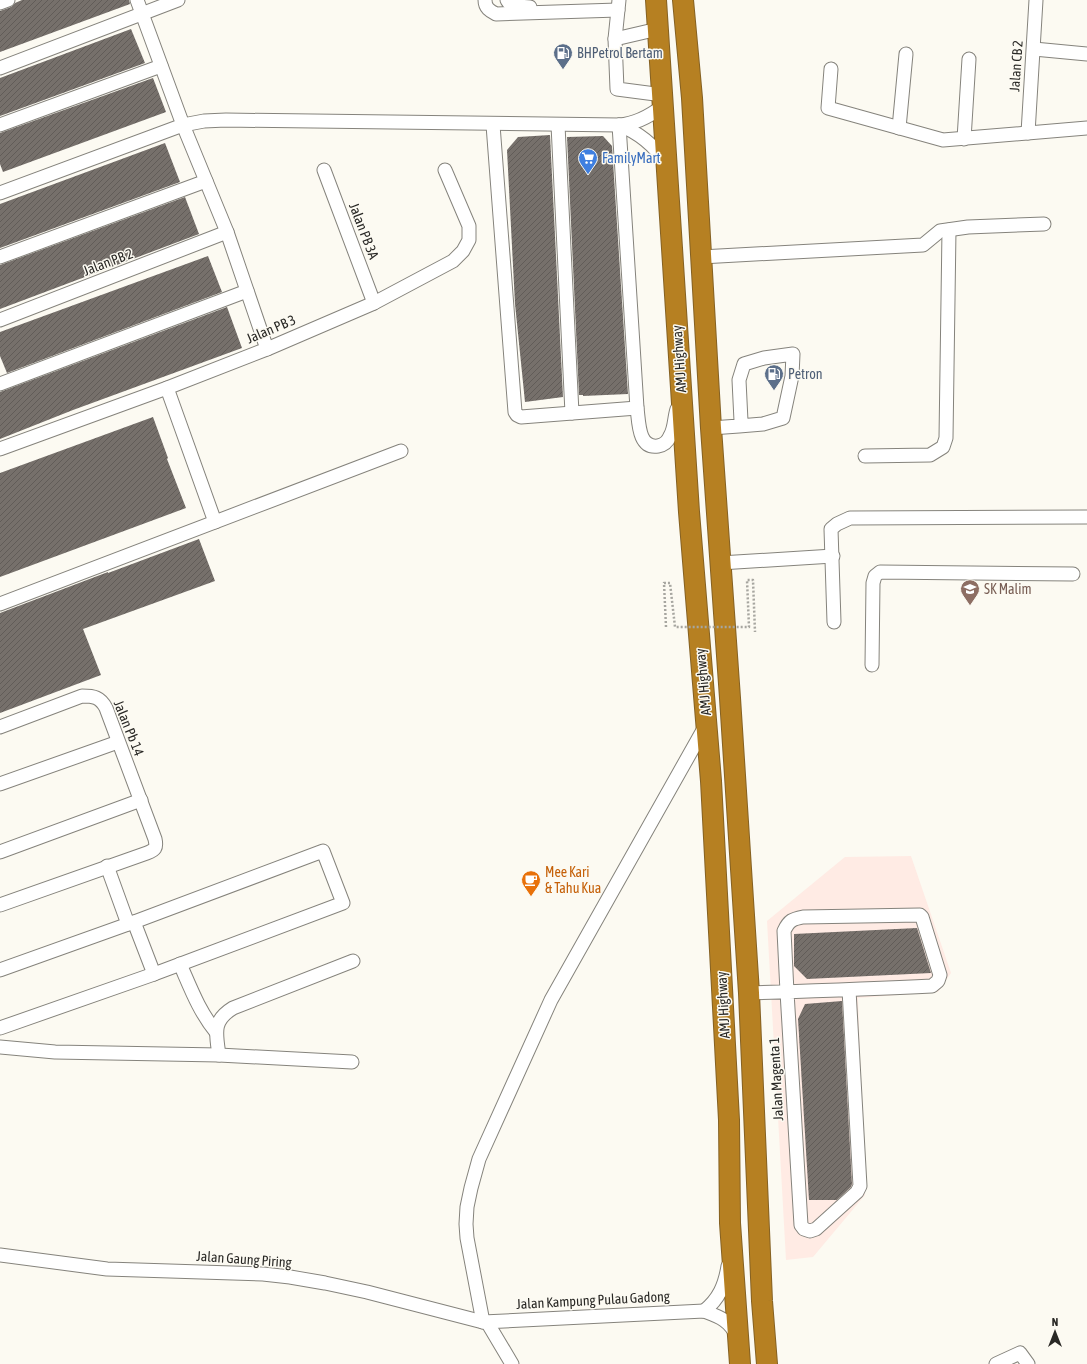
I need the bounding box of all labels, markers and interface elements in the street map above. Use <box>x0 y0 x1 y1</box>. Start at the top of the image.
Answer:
street label: Jalan CB 2 <box>1006 40 1026 92</box>
fuel station icon: BHPetrol Bertam <box>552 42 574 70</box>
place label: BHPetrol Bertam <box>577 45 663 61</box>
supermarket icon: FamilyMart <box>577 147 599 175</box>
place label: FamilyMart <box>602 150 660 166</box>
street label: Jalan PB 3A <box>346 201 382 261</box>
street label: Jalan PB 2 <box>81 245 135 279</box>
street label: Jalan PB 3 <box>244 311 298 347</box>
street label: AMJ Highway <box>669 325 689 393</box>
fuel station icon: Petron <box>763 363 785 391</box>
place label: Petron <box>788 366 823 382</box>
school or university icon: SK Malim <box>959 578 981 606</box>
place label: SK Malim <box>984 581 1032 597</box>
street label: AMJ Highway <box>692 648 714 716</box>
street label: Jalan Pb 14 <box>111 698 148 758</box>
place label: Mee Kari & Tahu Kua <box>545 864 601 896</box>
cafe icon: Mee Kari & Tahu Kua <box>520 869 542 897</box>
street label: AMJ Highway <box>713 971 733 1039</box>
street label: Jalan Magenta 1 <box>766 1037 786 1121</box>
street label: Jalan Gaung Piring <box>196 1248 292 1270</box>
street label: Jalan Kampung Pulau Gadong <box>516 1288 670 1312</box>
north arrow <box>1035 1312 1075 1352</box>
text: N <box>1052 1316 1058 1328</box>

